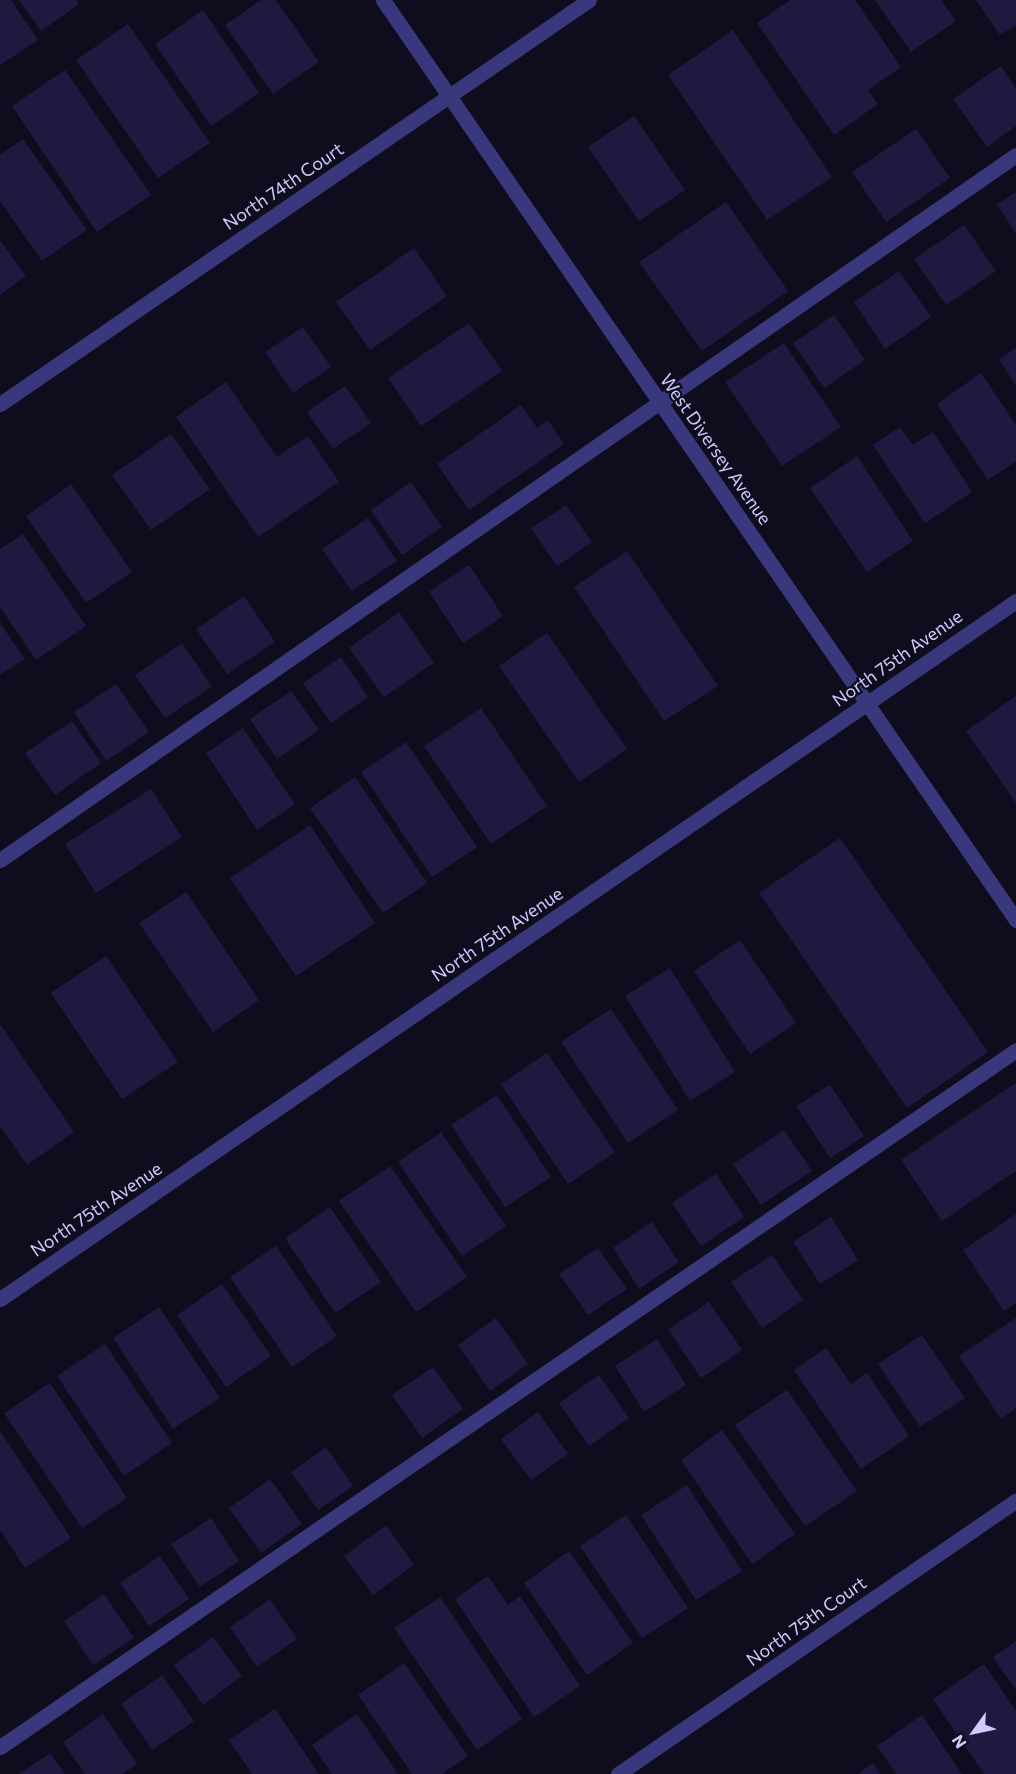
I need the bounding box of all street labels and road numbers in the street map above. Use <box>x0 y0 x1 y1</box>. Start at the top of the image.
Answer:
street label: North 74th Court <box>219 138 347 234</box>
street label: West Diversey Avenue <box>656 370 776 528</box>
street label: North 75th Avenue <box>828 605 966 711</box>
street label: North 75th Avenue <box>427 882 567 986</box>
street label: North 75th Avenue <box>26 1157 166 1261</box>
street label: North 75th Court <box>742 1572 870 1670</box>

